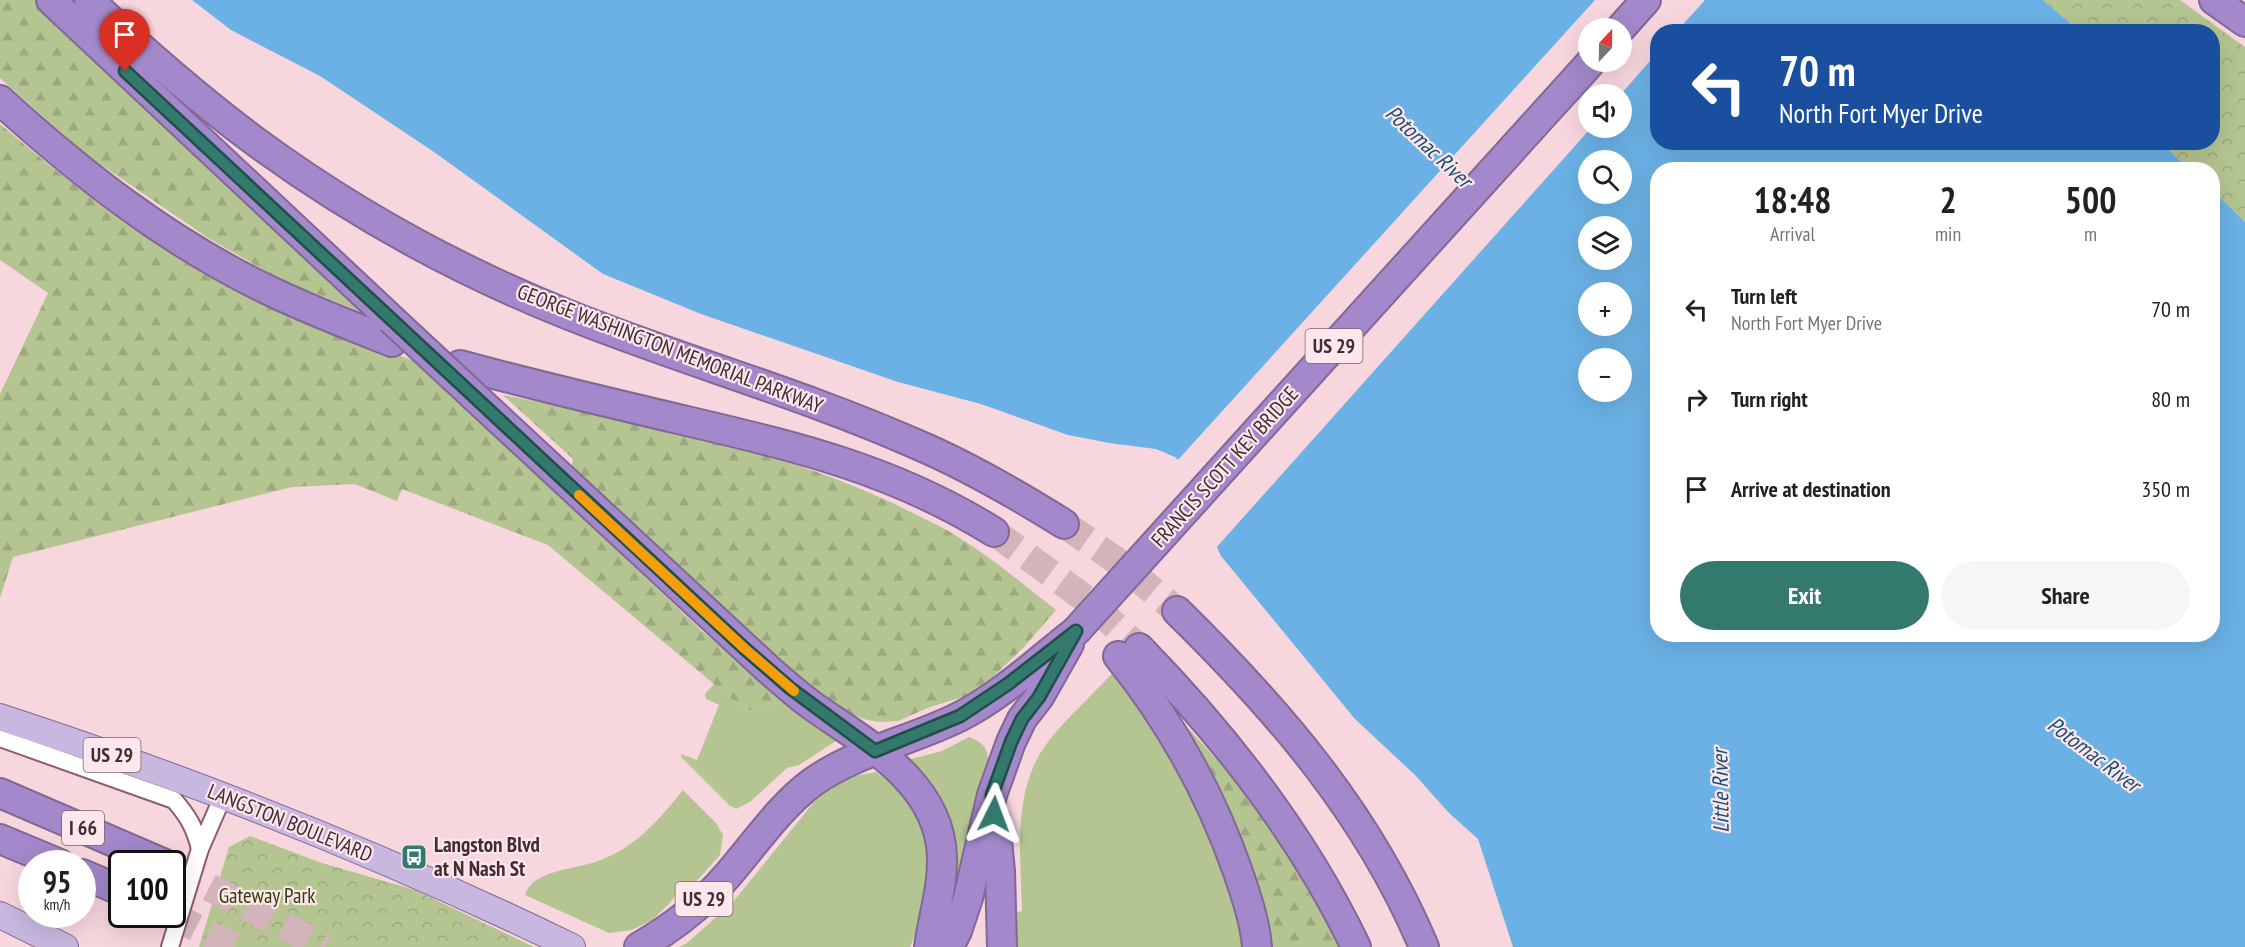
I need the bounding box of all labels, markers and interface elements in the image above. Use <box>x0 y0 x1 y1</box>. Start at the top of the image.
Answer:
pin <box>99 9 150 71</box>
icon: arrive <box>108 18 141 51</box>
north arrow <box>1578 18 1632 72</box>
map controls <box>1578 18 1632 402</box>
text: 70 m <box>1779 43 1856 98</box>
icon: left <box>1680 48 1758 126</box>
button: sound <box>1578 84 1632 138</box>
text: North Fort Myer Drive <box>1779 96 1983 130</box>
water label: Potomac River <box>1380 99 1480 195</box>
button: search <box>1578 150 1632 204</box>
text: 18:48 <box>1754 176 1831 223</box>
text: 2 <box>1939 176 1957 223</box>
text: 500 <box>2065 176 2116 223</box>
button: layers <box>1578 216 1632 270</box>
text: Arrival <box>1770 221 1815 247</box>
text: min <box>1935 221 1961 247</box>
text: m <box>2084 221 2097 247</box>
street label: GEORGE WASHINGTON MEMORIAL PARKWAY <box>514 278 827 420</box>
button: + <box>1578 282 1632 336</box>
text: Turn left <box>1731 282 1797 310</box>
icon: left <box>1680 293 1713 326</box>
text: 70 m <box>2151 295 2190 323</box>
text: North Fort Myer Drive <box>1731 310 1882 336</box>
road number: US 29 <box>1306 329 1362 363</box>
button: − <box>1578 348 1632 402</box>
street label: FRANCIS SCOTT KEY BRIDGE <box>1145 381 1304 553</box>
icon: right <box>1680 383 1713 416</box>
text: Turn right <box>1731 385 1808 413</box>
text: 80 m <box>2151 385 2190 413</box>
icon: arrive <box>1680 473 1713 506</box>
text: Arrive at destination <box>1731 475 1891 503</box>
text: 350 m <box>2141 475 2190 503</box>
button: Exit <box>1680 561 1929 630</box>
button: Share <box>1941 561 2190 630</box>
water label: Potomac River <box>2042 710 2148 800</box>
road number: US 29 <box>84 738 140 772</box>
water label: Little River <box>1705 746 1735 833</box>
street label: LANGSTON BOULEVARD <box>204 777 377 868</box>
position arrow <box>962 782 1026 846</box>
road number: I 66 <box>62 811 104 845</box>
place label: Langston Blvd at N Nash St <box>434 831 540 882</box>
bus stop icon: Langston Blvd at N Nash St <box>399 842 429 872</box>
speed limit sign: 100 <box>108 850 186 928</box>
text: 95 <box>43 862 71 901</box>
park label: Gateway Park <box>219 882 315 909</box>
road number: US 29 <box>676 882 732 916</box>
text: km/h <box>44 895 70 914</box>

